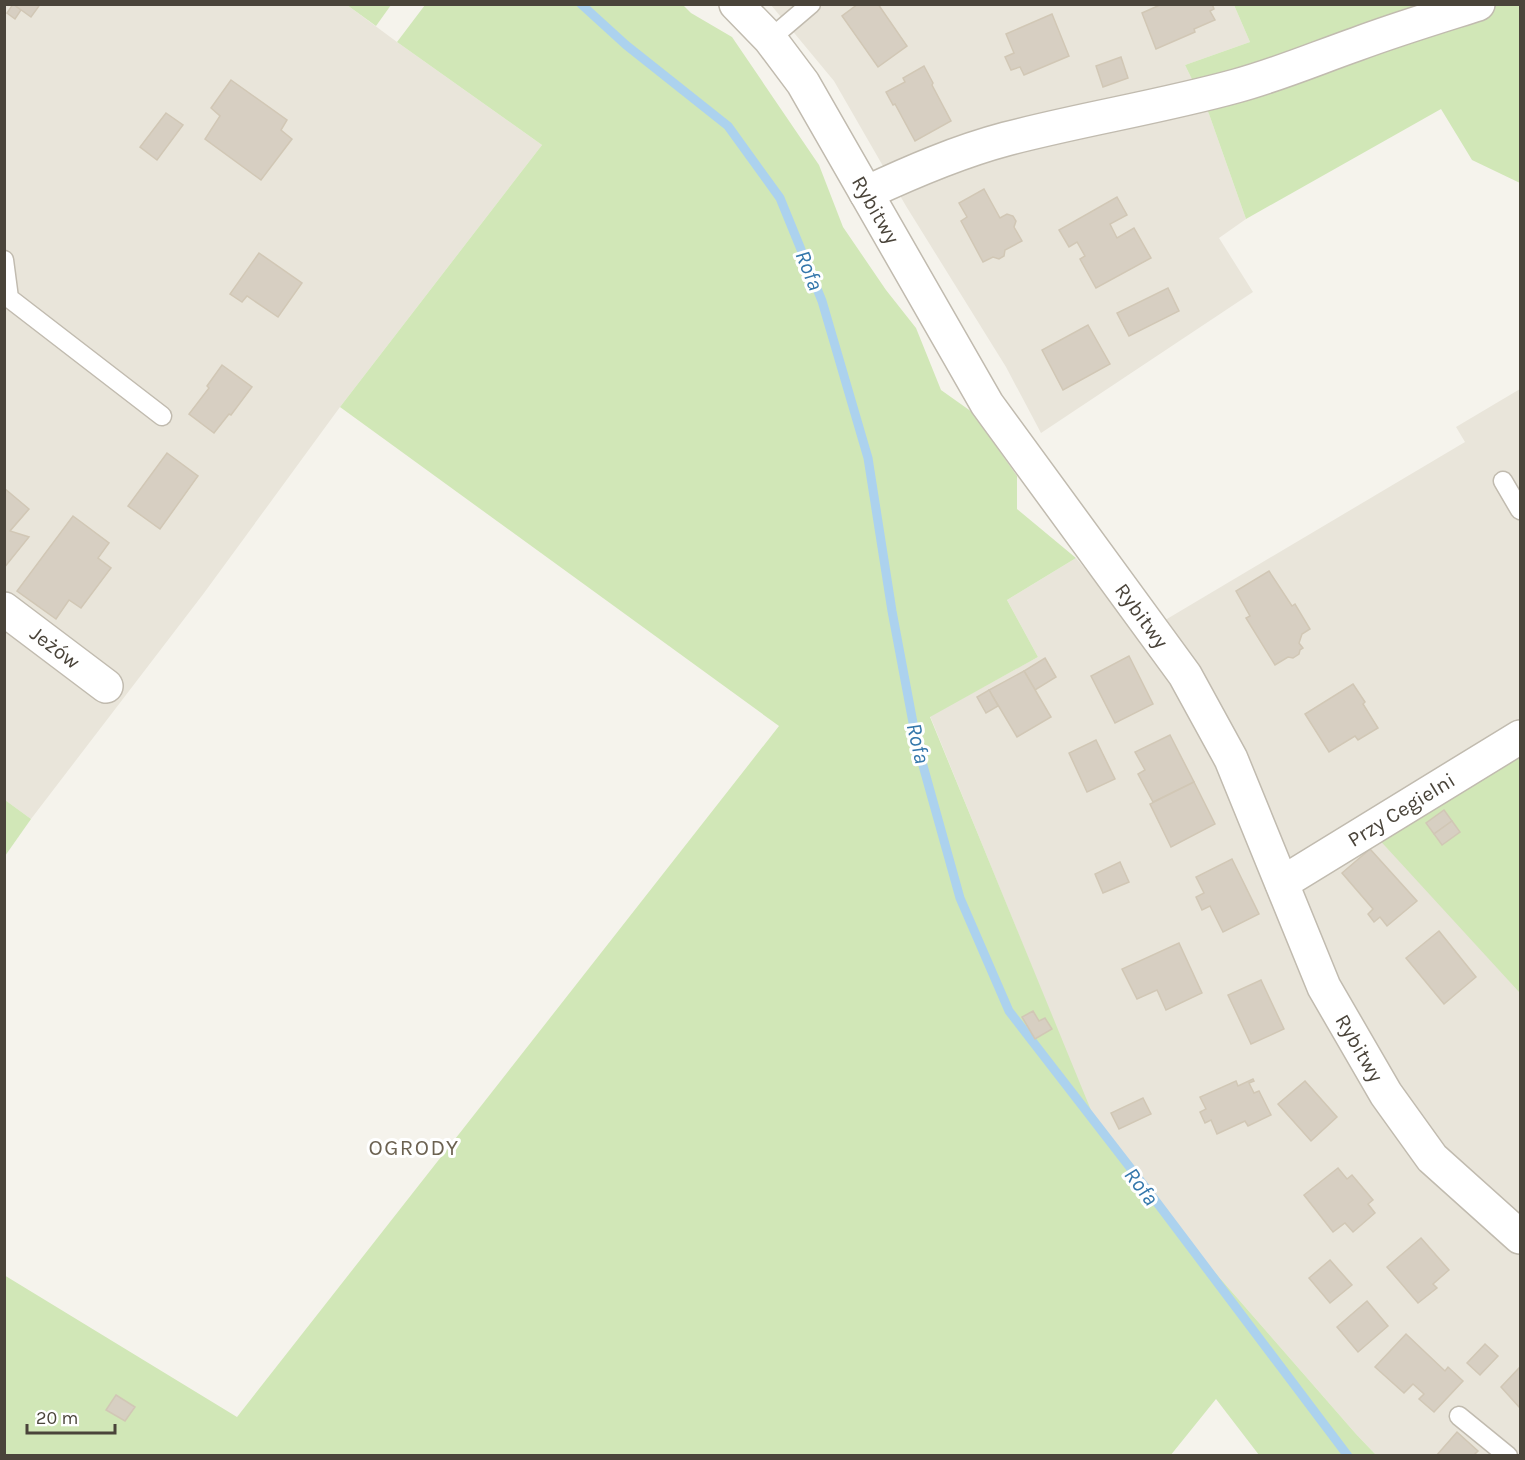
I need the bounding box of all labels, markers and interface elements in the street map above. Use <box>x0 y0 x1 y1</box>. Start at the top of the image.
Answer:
street label: Rybitwy <box>847 172 905 248</box>
water label: Rofa <box>789 247 829 294</box>
street label: Rybitwy <box>1110 579 1173 653</box>
street label: Jeżów <box>26 621 85 674</box>
water label: Rofa <box>901 720 935 766</box>
street label: Przy Cegielni <box>1343 768 1459 852</box>
street label: Rybitwy <box>1330 1010 1388 1086</box>
district label: OGRODY <box>368 1135 460 1161</box>
water label: Rofa <box>1119 1162 1164 1211</box>
scale bar <box>27 1397 116 1435</box>
text: 20 m <box>36 1407 78 1429</box>

